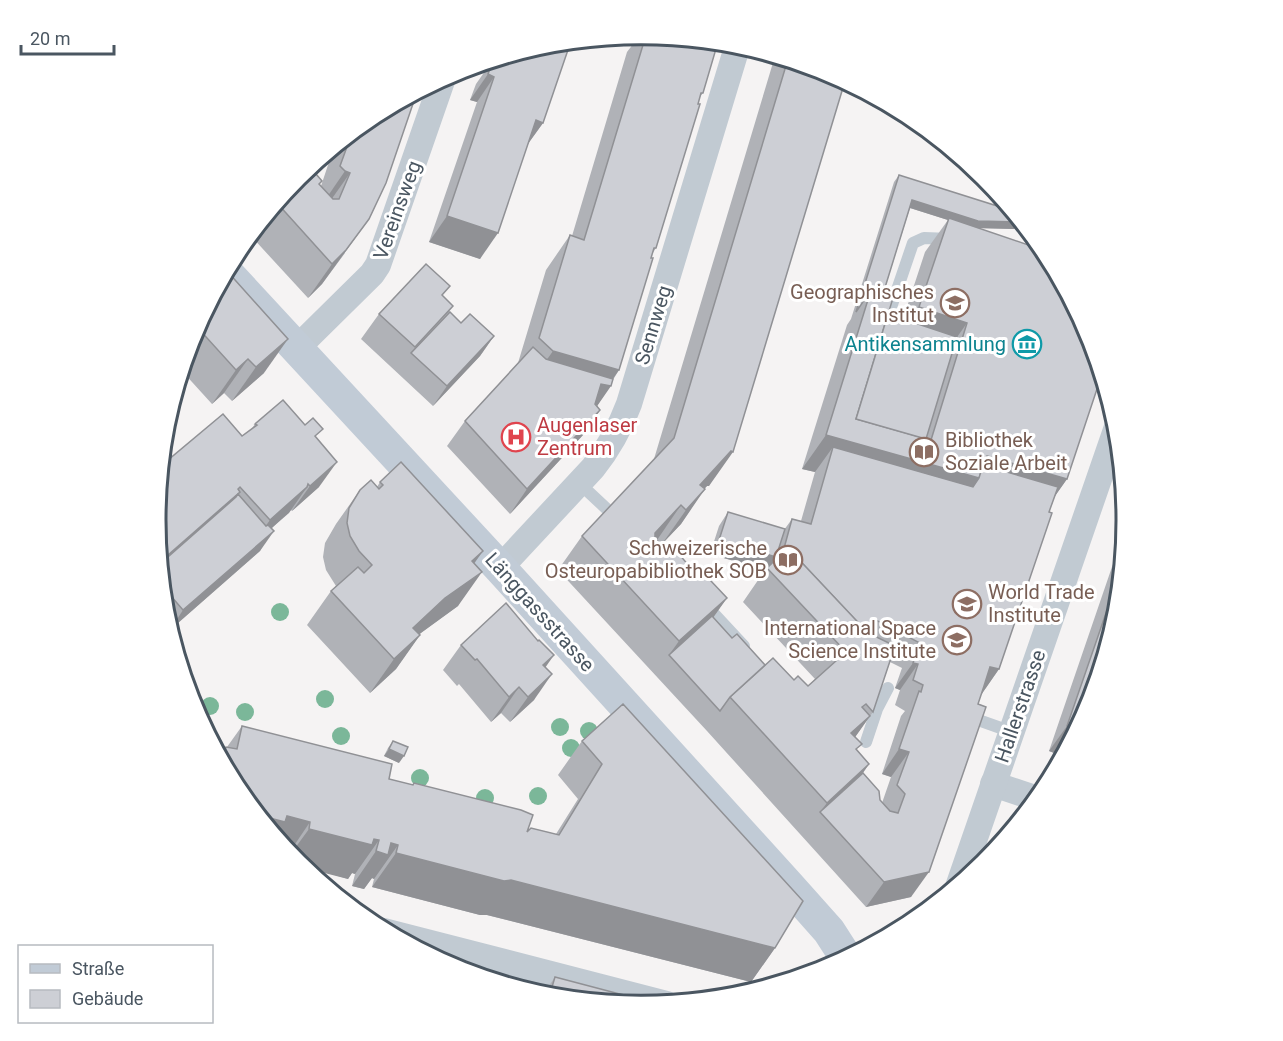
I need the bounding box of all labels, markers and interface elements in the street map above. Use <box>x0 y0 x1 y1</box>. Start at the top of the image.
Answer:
scale bar <box>21 18 114 56</box>
text: 20 m <box>30 28 70 49</box>
street label: Vereinsweg <box>368 157 426 263</box>
place label: Geographisches Institut <box>790 280 934 327</box>
street label: Sennweg <box>630 283 676 367</box>
school or university icon: Geographisches Institut <box>939 287 971 319</box>
museum icon: Antikensammlung <box>1011 328 1043 360</box>
place label: Antikensammlung <box>844 332 1006 356</box>
place label: Augenlaser Zentrum <box>537 413 638 460</box>
hospital icon: Augenlaser Zentrum <box>500 421 532 453</box>
place label: Bibliothek Soziale Arbeit <box>945 428 1067 475</box>
library icon: Bibliothek Soziale Arbeit <box>908 436 940 468</box>
place label: Schweizerische Osteuropabibliothek SOB <box>545 536 767 583</box>
library icon: Schweizerische Osteuropabibliothek SOB <box>772 544 804 576</box>
street label: Länggassstrasse <box>480 547 600 677</box>
place label: World Trade Institute <box>988 580 1095 627</box>
school or university icon: World Trade Institute <box>951 588 983 620</box>
place label: International Space Science Institute <box>764 616 936 663</box>
school or university icon: International Space Science Institute <box>941 624 973 656</box>
street label: Hallerstrasse <box>990 646 1050 766</box>
legend <box>18 945 213 1023</box>
text: Straße <box>72 958 124 979</box>
text: Gebäude <box>72 988 143 1009</box>

